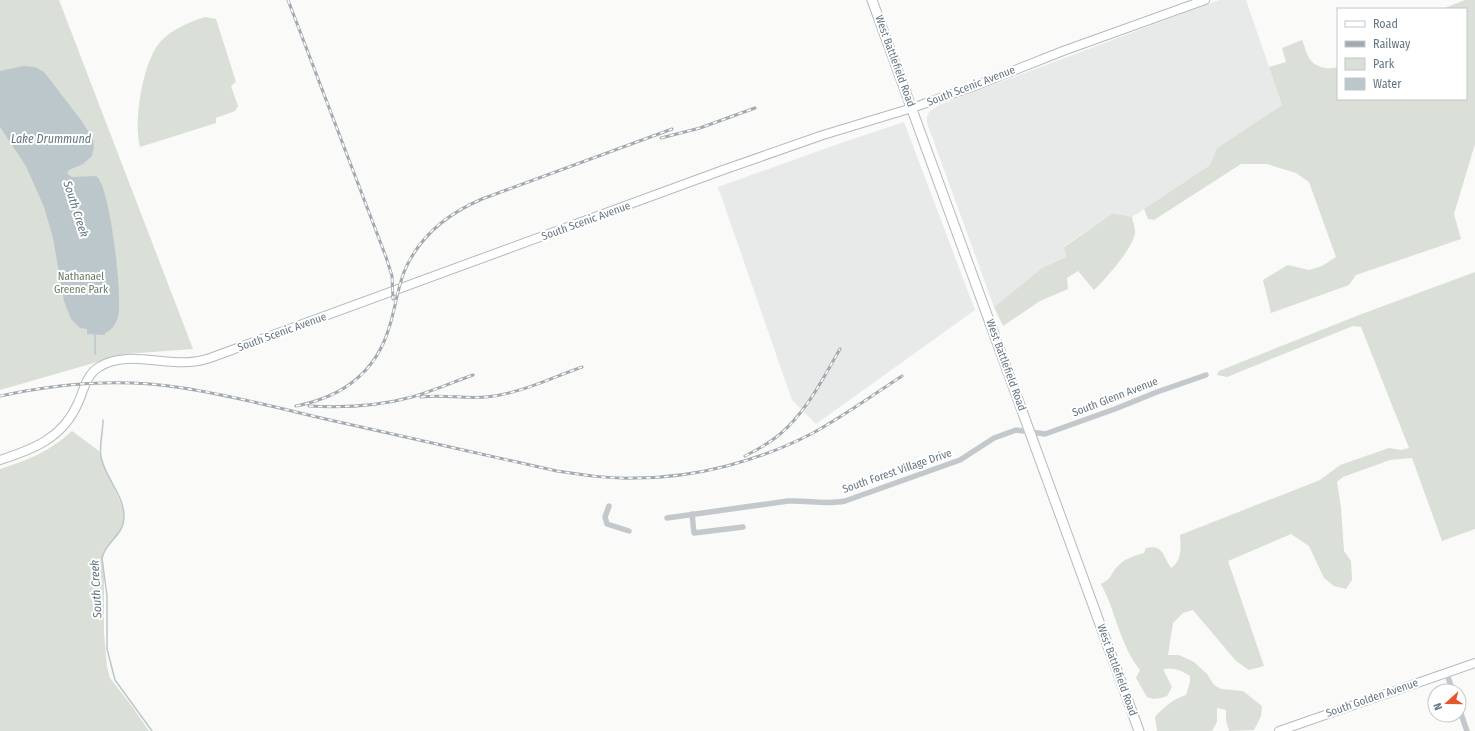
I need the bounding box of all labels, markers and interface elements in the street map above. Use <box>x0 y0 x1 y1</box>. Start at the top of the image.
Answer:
legend <box>1337 8 1467 100</box>
street label: West Battlefield Road <box>872 13 918 109</box>
text: Road <box>1373 17 1398 31</box>
text: Railway <box>1373 37 1411 51</box>
text: Park <box>1373 57 1395 71</box>
street label: South Scenic Avenue <box>925 63 1017 109</box>
text: Water <box>1373 77 1402 91</box>
water label: Lake Drummund <box>11 132 92 146</box>
water label: South Creek <box>60 178 92 239</box>
street label: South Scenic Avenue <box>540 199 632 243</box>
park label: Nathanael Greene Park <box>54 270 109 296</box>
street label: South Scenic Avenue <box>236 310 328 354</box>
street label: West Battlefield Road <box>983 317 1029 413</box>
street label: South Glenn Avenue <box>1070 375 1160 419</box>
street label: South Forest Village Drive <box>841 446 953 496</box>
water label: South Creek <box>87 559 105 619</box>
street label: West Battlefield Road <box>1094 622 1140 718</box>
street label: South Golden Avenue <box>1324 676 1420 720</box>
north arrow <box>1427 683 1467 723</box>
text: N <box>1431 701 1445 712</box>

